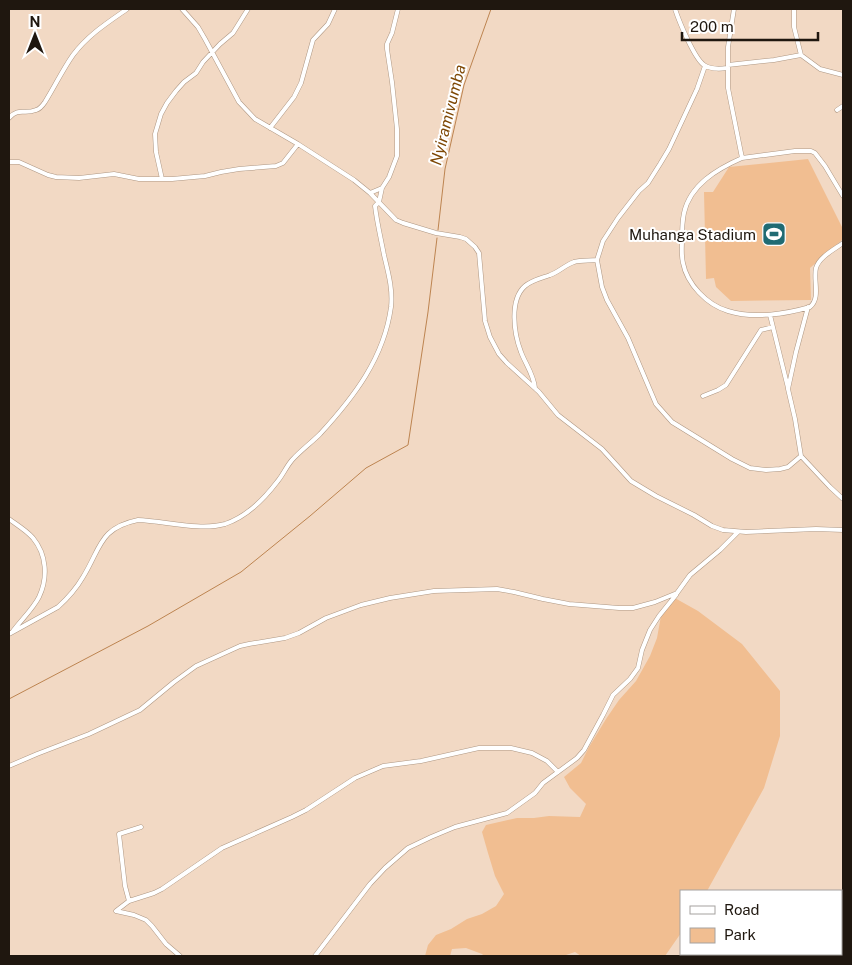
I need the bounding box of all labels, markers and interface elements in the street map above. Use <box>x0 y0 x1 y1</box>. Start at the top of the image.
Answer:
north arrow <box>10 10 60 60</box>
scale bar <box>682 10 818 42</box>
text: N <box>30 14 40 30</box>
text: 200 m <box>690 18 734 35</box>
water label: Nyiramivumba <box>426 63 470 167</box>
sports icon: Muhanga Stadium <box>761 221 787 247</box>
place label: Muhanga Stadium <box>629 226 756 243</box>
legend <box>680 890 842 955</box>
text: Road <box>724 901 760 918</box>
text: Park <box>724 926 756 943</box>

